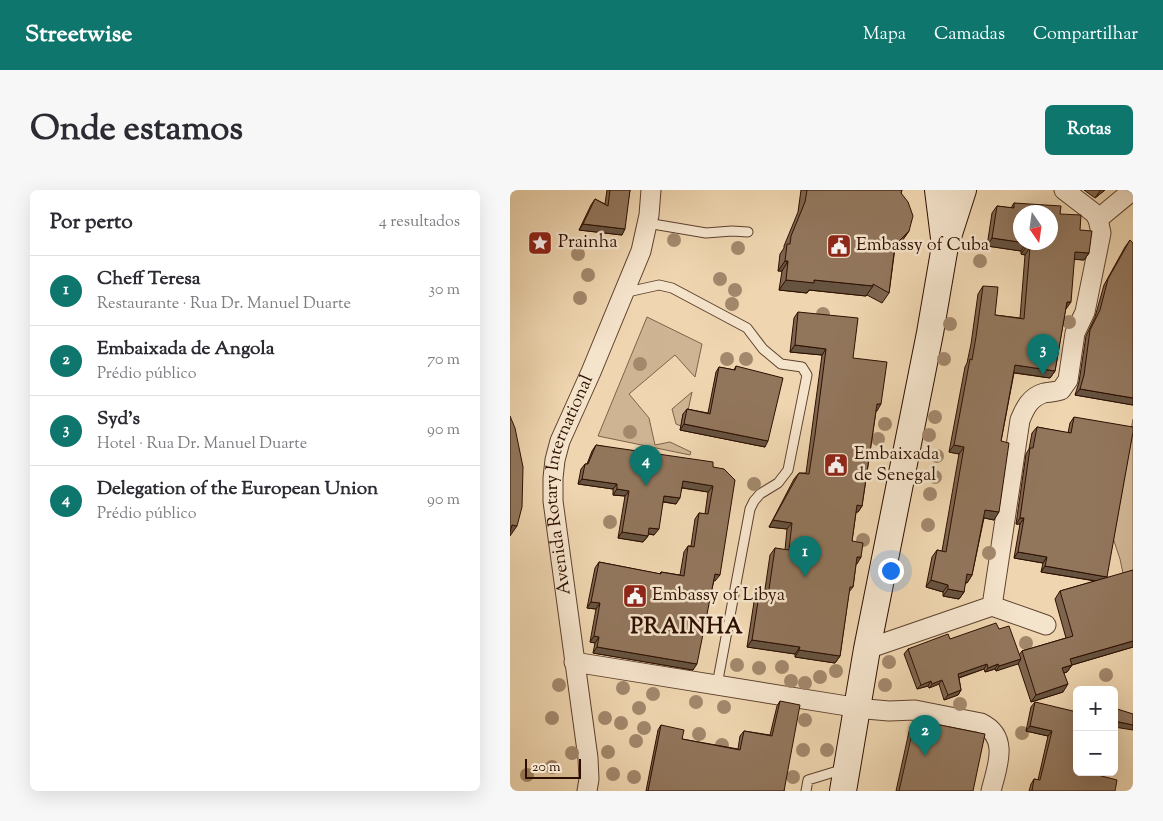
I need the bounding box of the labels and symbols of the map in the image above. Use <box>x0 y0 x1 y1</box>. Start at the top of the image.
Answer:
north arrow <box>1013 205 1058 250</box>
place icon: Prainha <box>527 230 553 256</box>
place label: Prainha <box>558 230 618 256</box>
public building icon: Embassy of Cuba <box>826 233 852 259</box>
place label: Embassy of Cuba <box>856 233 989 259</box>
pin: 3 <box>1027 334 1059 375</box>
street label: Avenida Rotary International <box>540 371 601 597</box>
place label: Embaixada de Senegal <box>854 442 939 489</box>
pin: 4 <box>630 445 662 486</box>
public building icon: Embaixada de Senegal <box>823 452 849 478</box>
pin: 1 <box>789 536 821 577</box>
your location <box>878 558 904 584</box>
public building icon: Embassy of Libya <box>622 583 648 609</box>
place label: Embassy of Libya <box>652 583 785 609</box>
district label: PRAINHA <box>630 612 744 644</box>
pin: 2 <box>909 715 941 756</box>
scale bar <box>525 756 581 779</box>

